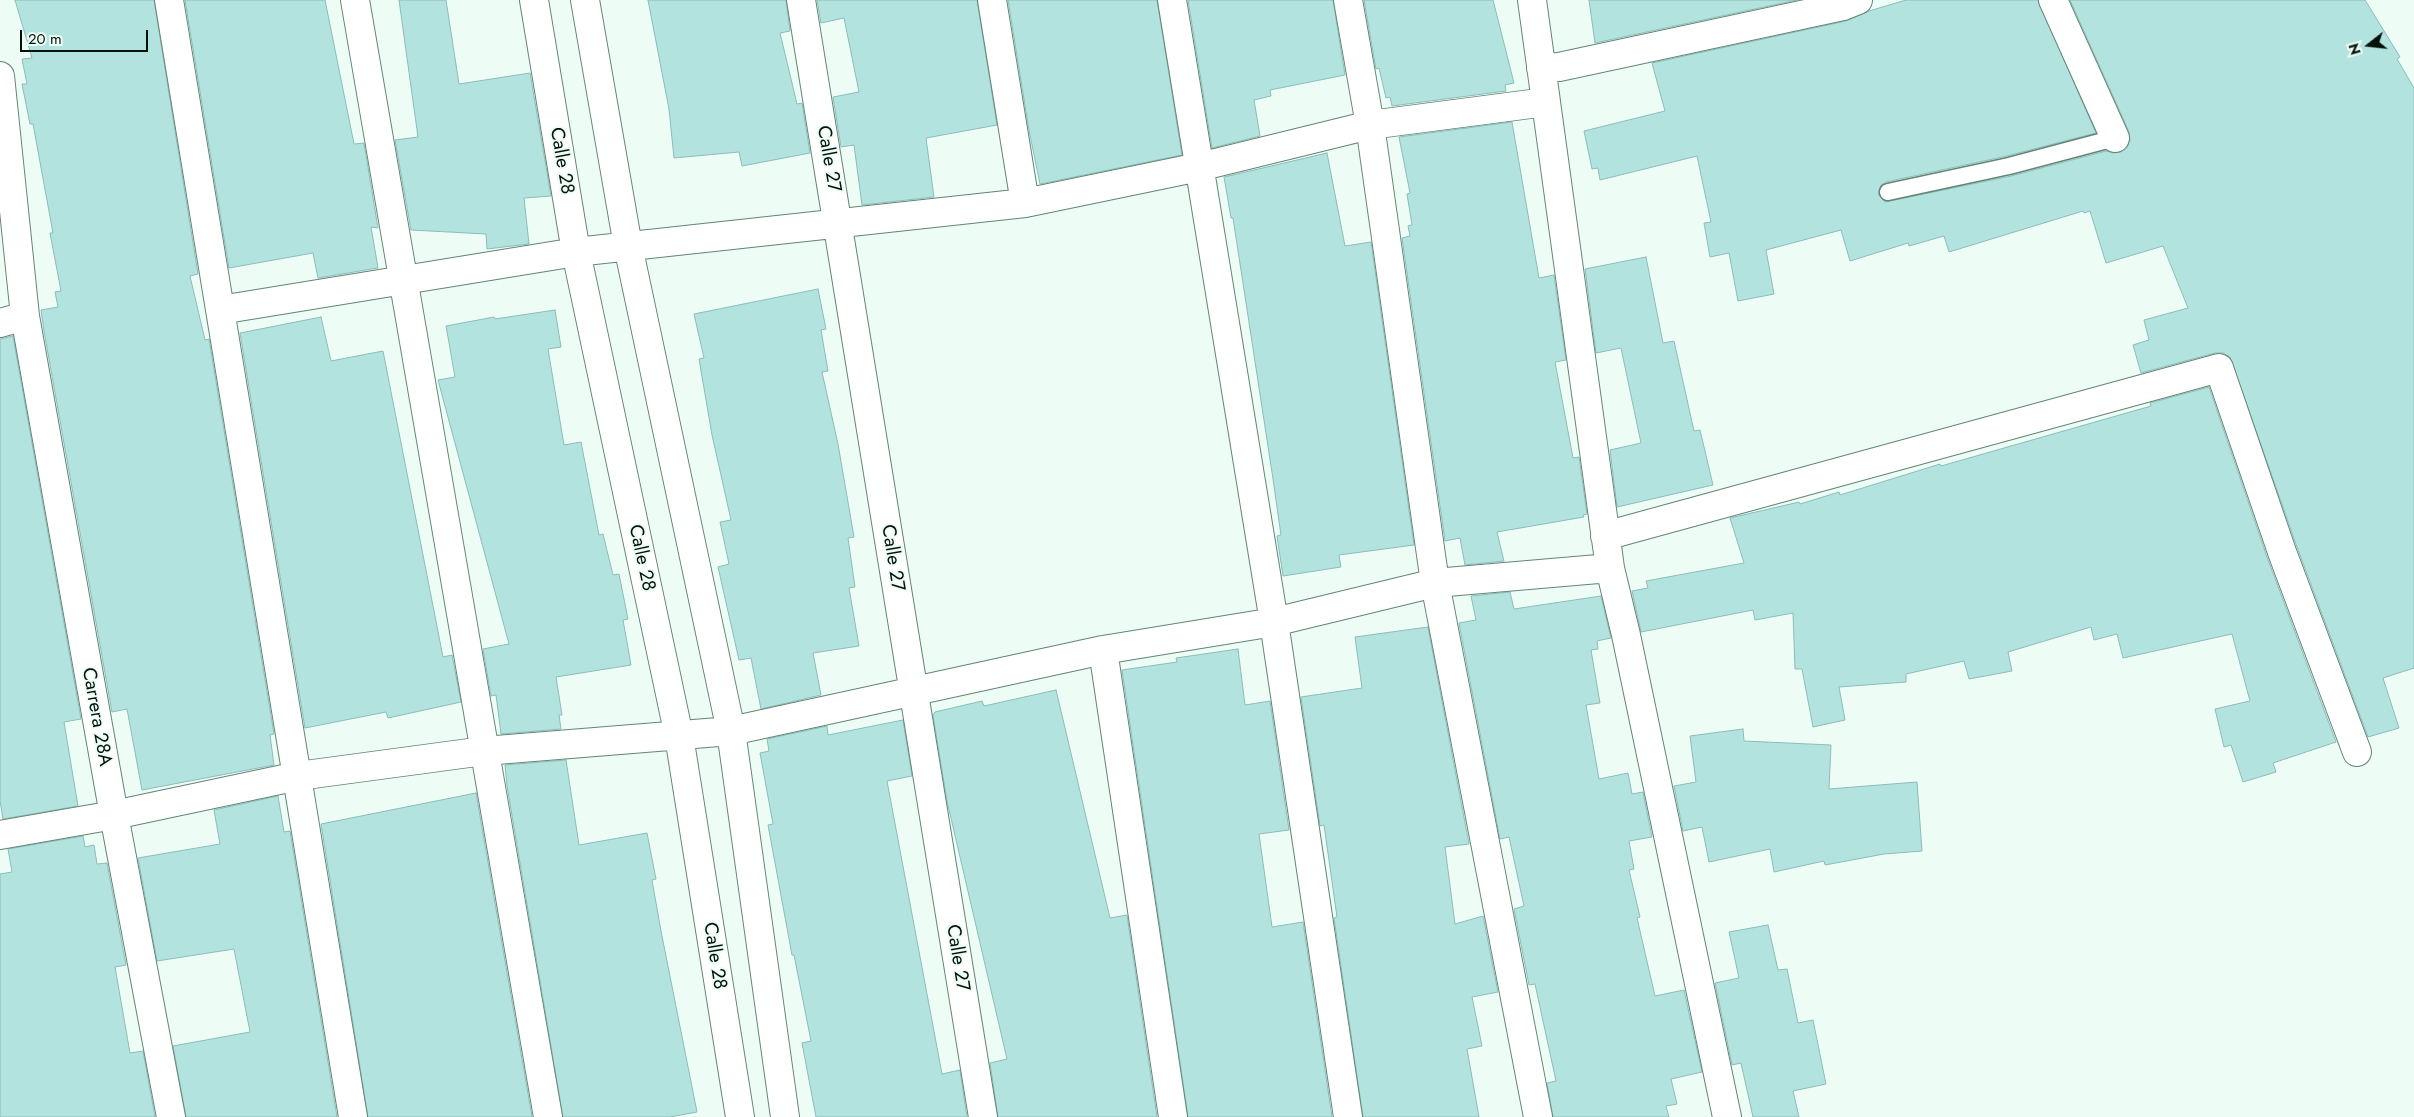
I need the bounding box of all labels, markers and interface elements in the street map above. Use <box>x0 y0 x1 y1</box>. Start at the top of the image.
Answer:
scale bar <box>22 20 150 52</box>
north arrow <box>2344 20 2394 70</box>
text: 20 m <box>28 28 62 50</box>
text: N <box>2343 41 2366 57</box>
street label: Calle 27 <box>811 124 845 194</box>
street label: Calle 28 <box>544 126 578 196</box>
street label: Calle 28 <box>623 523 659 593</box>
street label: Calle 27 <box>875 523 909 593</box>
street label: Carrera 28A <box>76 666 116 768</box>
street label: Calle 28 <box>697 921 731 991</box>
street label: Calle 27 <box>940 923 974 993</box>

